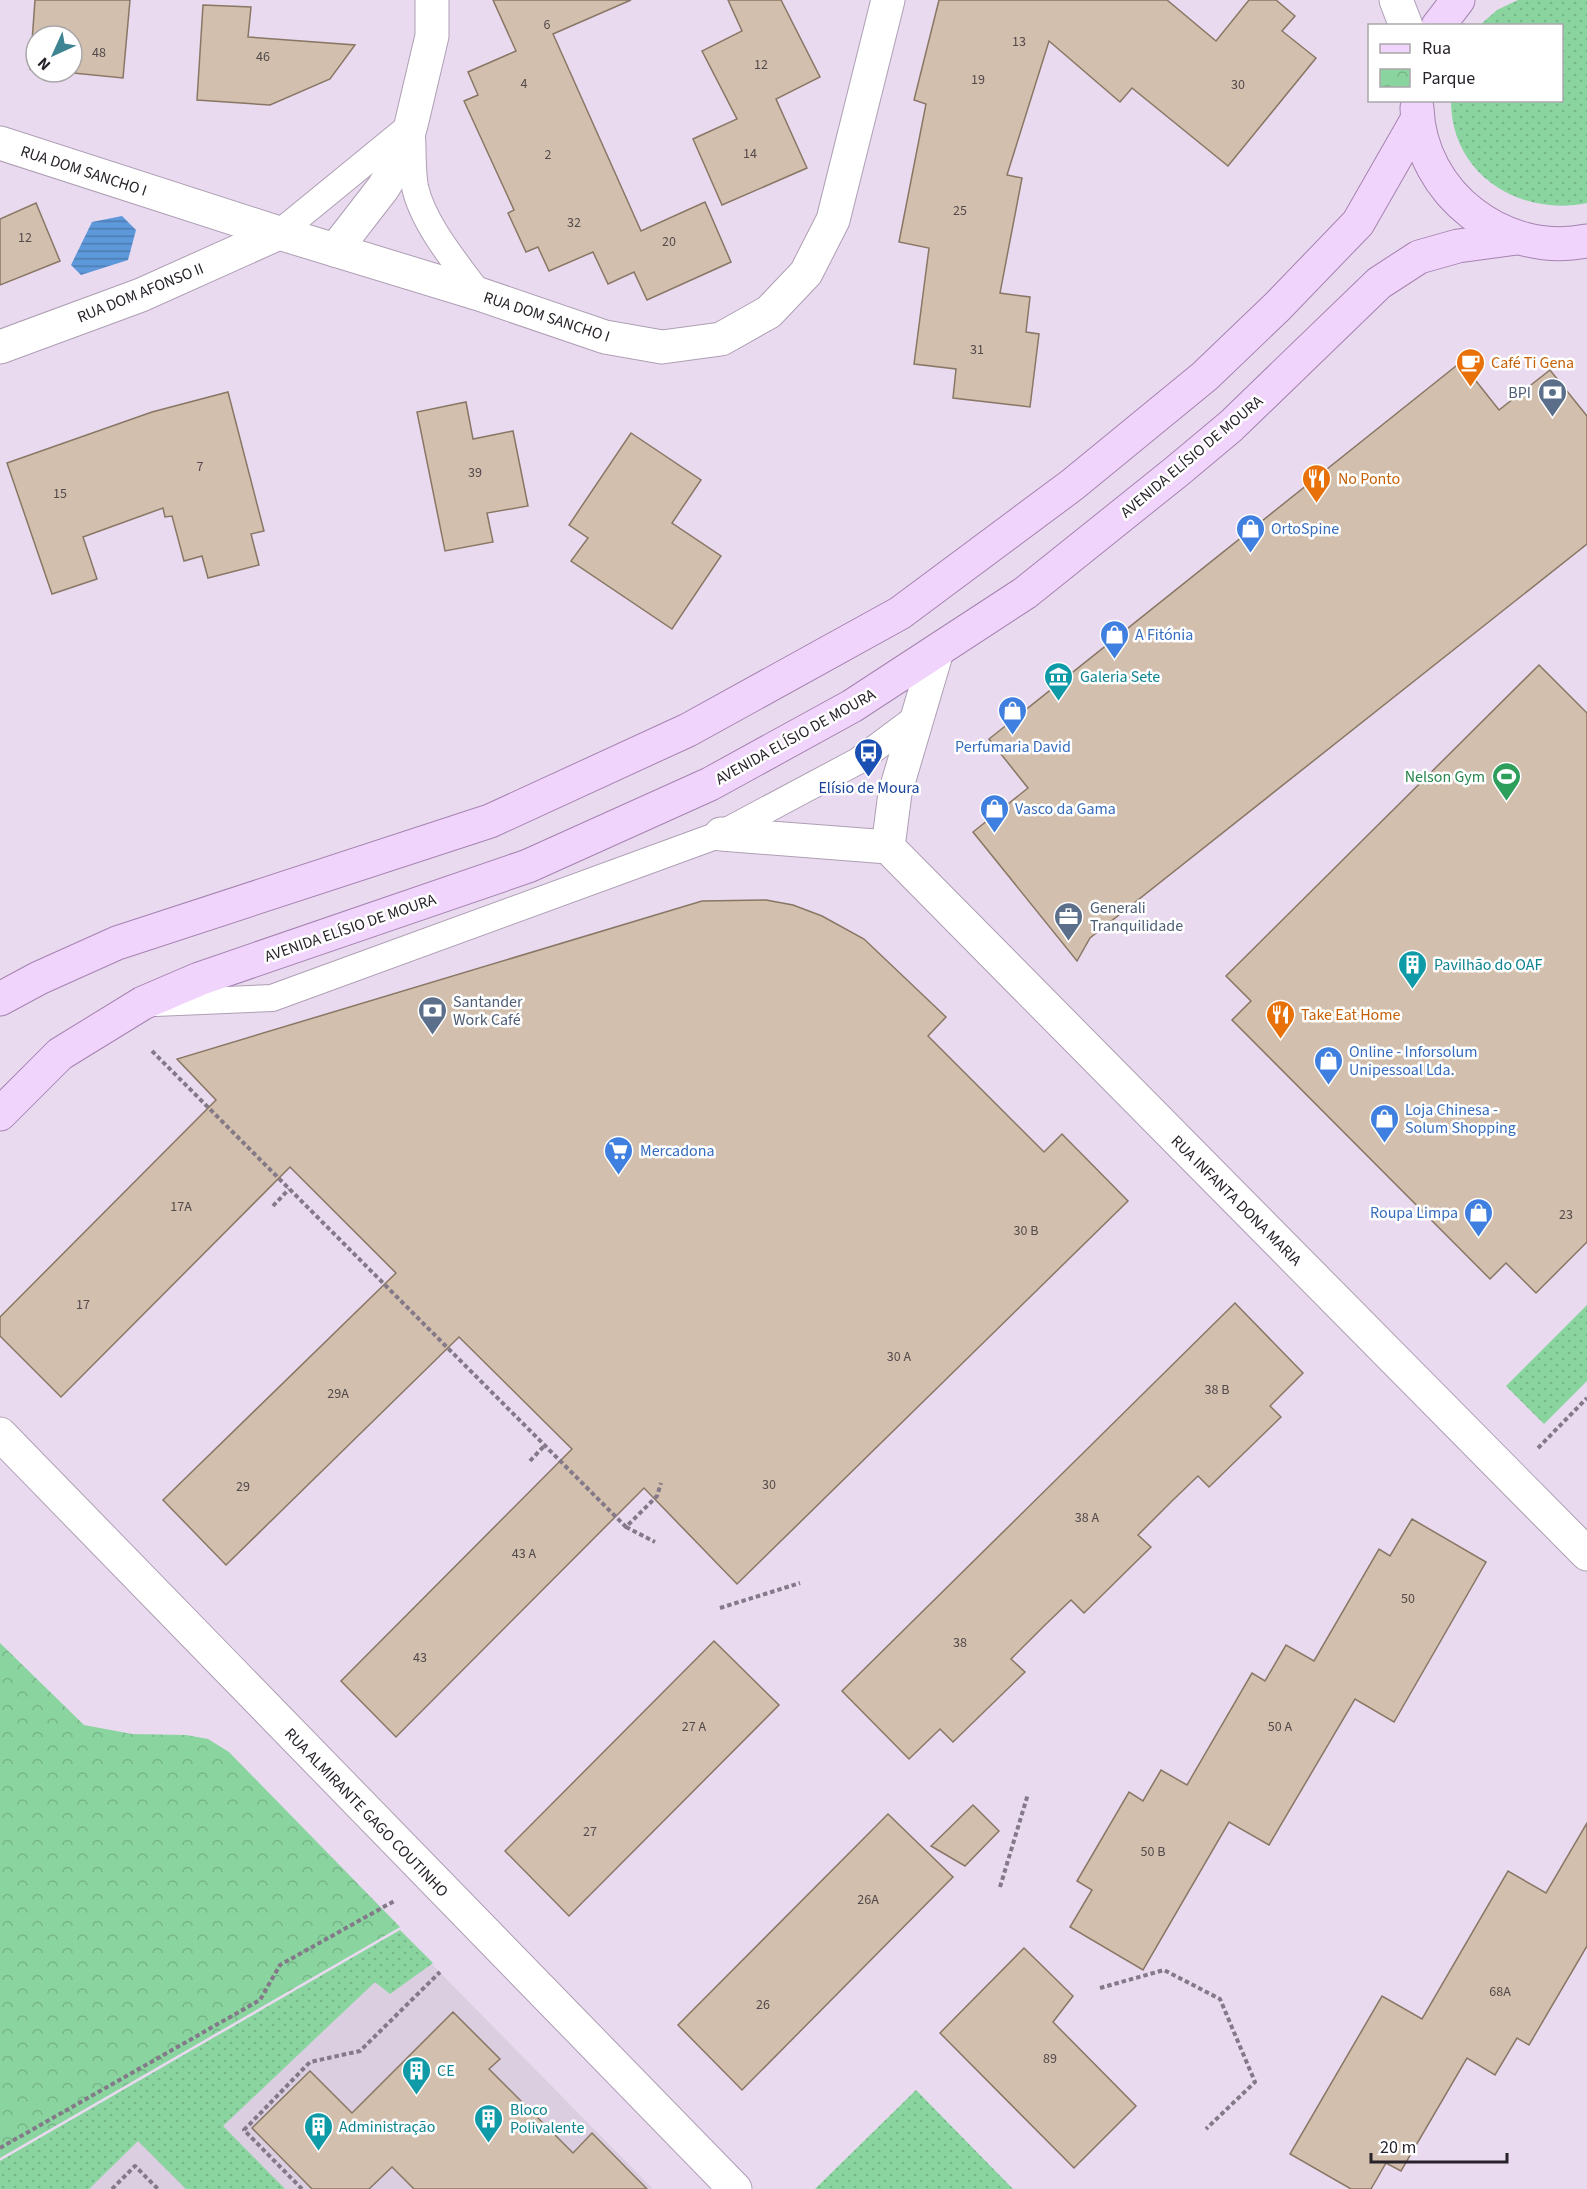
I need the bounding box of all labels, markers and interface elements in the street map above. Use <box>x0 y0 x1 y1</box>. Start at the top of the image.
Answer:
house number: 6 <box>544 15 551 35</box>
north arrow <box>24 24 84 84</box>
legend <box>1368 24 1563 102</box>
house number: 13 <box>1012 32 1026 52</box>
text: Rua <box>1422 36 1451 61</box>
house number: 48 <box>92 43 106 63</box>
house number: 46 <box>256 47 270 67</box>
text: N <box>33 52 56 75</box>
house number: 12 <box>754 55 768 75</box>
text: Parque <box>1422 66 1475 91</box>
house number: 19 <box>971 70 985 90</box>
house number: 4 <box>521 74 528 94</box>
house number: 30 <box>1231 75 1245 95</box>
street label: RUA DOM SANCHO I <box>18 140 150 202</box>
house number: 14 <box>743 144 757 164</box>
house number: 2 <box>545 145 552 165</box>
house number: 25 <box>953 201 967 221</box>
house number: 32 <box>567 213 581 233</box>
house number: 12 <box>18 228 32 248</box>
house number: 20 <box>662 232 676 252</box>
street label: RUA DOM AFONSO II <box>74 258 207 328</box>
street label: RUA DOM SANCHO I <box>481 286 613 348</box>
house number: 31 <box>970 340 984 360</box>
cafe icon: Café Ti Gena <box>1454 346 1486 388</box>
place label: Café Ti Gena <box>1491 352 1574 374</box>
bank icon: BPI <box>1536 376 1568 418</box>
place label: BPI <box>1508 382 1531 404</box>
street label: AVENIDA ELÍSIO DE MOURA <box>1116 390 1268 523</box>
house number: 7 <box>197 457 204 477</box>
restaurant icon: No Ponto <box>1301 462 1333 504</box>
house number: 39 <box>468 463 482 483</box>
place label: No Ponto <box>1338 468 1400 490</box>
house number: 15 <box>53 484 67 504</box>
shop icon: OrtoSpine <box>1234 512 1266 554</box>
place label: OrtoSpine <box>1271 518 1339 540</box>
shop icon: A Fitónia <box>1098 618 1130 660</box>
place label: A Fitónia <box>1135 624 1193 646</box>
museum icon: Galeria Sete <box>1043 660 1075 702</box>
place label: Galeria Sete <box>1080 666 1160 688</box>
street label: AVENIDA ELÍSIO DE MOURA <box>711 683 880 790</box>
shop icon: Perfumaria David <box>997 694 1029 736</box>
bus stop icon: Elísio de Moura <box>853 736 885 778</box>
place label: Perfumaria David <box>955 736 1071 758</box>
sports icon: Nelson Gym <box>1490 760 1522 802</box>
place label: Nelson Gym <box>1405 766 1485 788</box>
place label: Elísio de Moura <box>818 777 920 799</box>
shop icon: Vasco da Gama <box>978 792 1010 834</box>
place label: Vasco da Gama <box>1015 798 1116 820</box>
street label: AVENIDA ELÍSIO DE MOURA <box>262 888 439 968</box>
place label: Generali Tranquilidade <box>1090 897 1183 937</box>
office icon: Generali Tranquilidade <box>1053 900 1085 942</box>
building icon: Pavilhão do OAF <box>1397 948 1429 990</box>
place label: Pavilhão do OAF <box>1434 954 1542 976</box>
place label: Santander Work Café <box>453 991 523 1031</box>
bank icon: Santander Work Café <box>416 994 448 1036</box>
restaurant icon: Take Eat Home <box>1264 998 1296 1040</box>
place label: Take Eat Home <box>1301 1004 1400 1026</box>
place label: Online - Inforsolum Unipessoal Lda. <box>1349 1041 1478 1081</box>
shop icon: Online - Inforsolum Unipessoal Lda. <box>1312 1044 1344 1086</box>
place label: Loja Chinesa - Solum Shopping <box>1405 1099 1516 1139</box>
shop icon: Loja Chinesa - Solum Shopping <box>1368 1102 1400 1144</box>
street label: RUA INFANTA DONA MARIA <box>1166 1130 1307 1271</box>
supermarket icon: Mercadona <box>603 1134 635 1176</box>
place label: Mercadona <box>640 1140 715 1162</box>
shop icon: Roupa Limpa <box>1463 1196 1495 1238</box>
house number: 17A <box>170 1197 192 1217</box>
place label: Roupa Limpa <box>1370 1202 1458 1224</box>
house number: 23 <box>1559 1205 1573 1225</box>
house number: 30 B <box>1014 1221 1038 1241</box>
house number: 17 <box>76 1295 90 1315</box>
house number: 30 A <box>887 1347 912 1367</box>
house number: 38 B <box>1205 1380 1229 1400</box>
house number: 29A <box>327 1384 349 1404</box>
house number: 30 <box>762 1475 776 1495</box>
house number: 29 <box>236 1477 250 1497</box>
house number: 38 A <box>1075 1508 1100 1528</box>
house number: 43 A <box>512 1544 537 1564</box>
house number: 50 <box>1401 1589 1415 1609</box>
house number: 38 <box>953 1633 967 1653</box>
house number: 43 <box>413 1648 427 1668</box>
house number: 27 A <box>682 1717 707 1737</box>
house number: 50 A <box>1268 1717 1293 1737</box>
street label: RUA ALMIRANTE GAGO COUTINHO <box>279 1723 453 1902</box>
house number: 27 <box>583 1822 597 1842</box>
house number: 50 B <box>1141 1842 1165 1862</box>
house number: 26A <box>857 1890 879 1910</box>
house number: 68A <box>1489 1982 1511 2002</box>
house number: 26 <box>756 1995 770 2015</box>
house number: 89 <box>1043 2049 1057 2069</box>
building icon: CE <box>400 2054 432 2096</box>
place label: CE <box>437 2060 455 2082</box>
place label: Bloco Polivalente <box>510 2099 585 2139</box>
building icon: Bloco Polivalente <box>473 2102 505 2144</box>
building icon: Administração <box>302 2110 334 2152</box>
place label: Administração <box>339 2116 435 2138</box>
scale bar <box>1371 2126 1508 2164</box>
text: 20 m <box>1380 2135 1416 2160</box>

